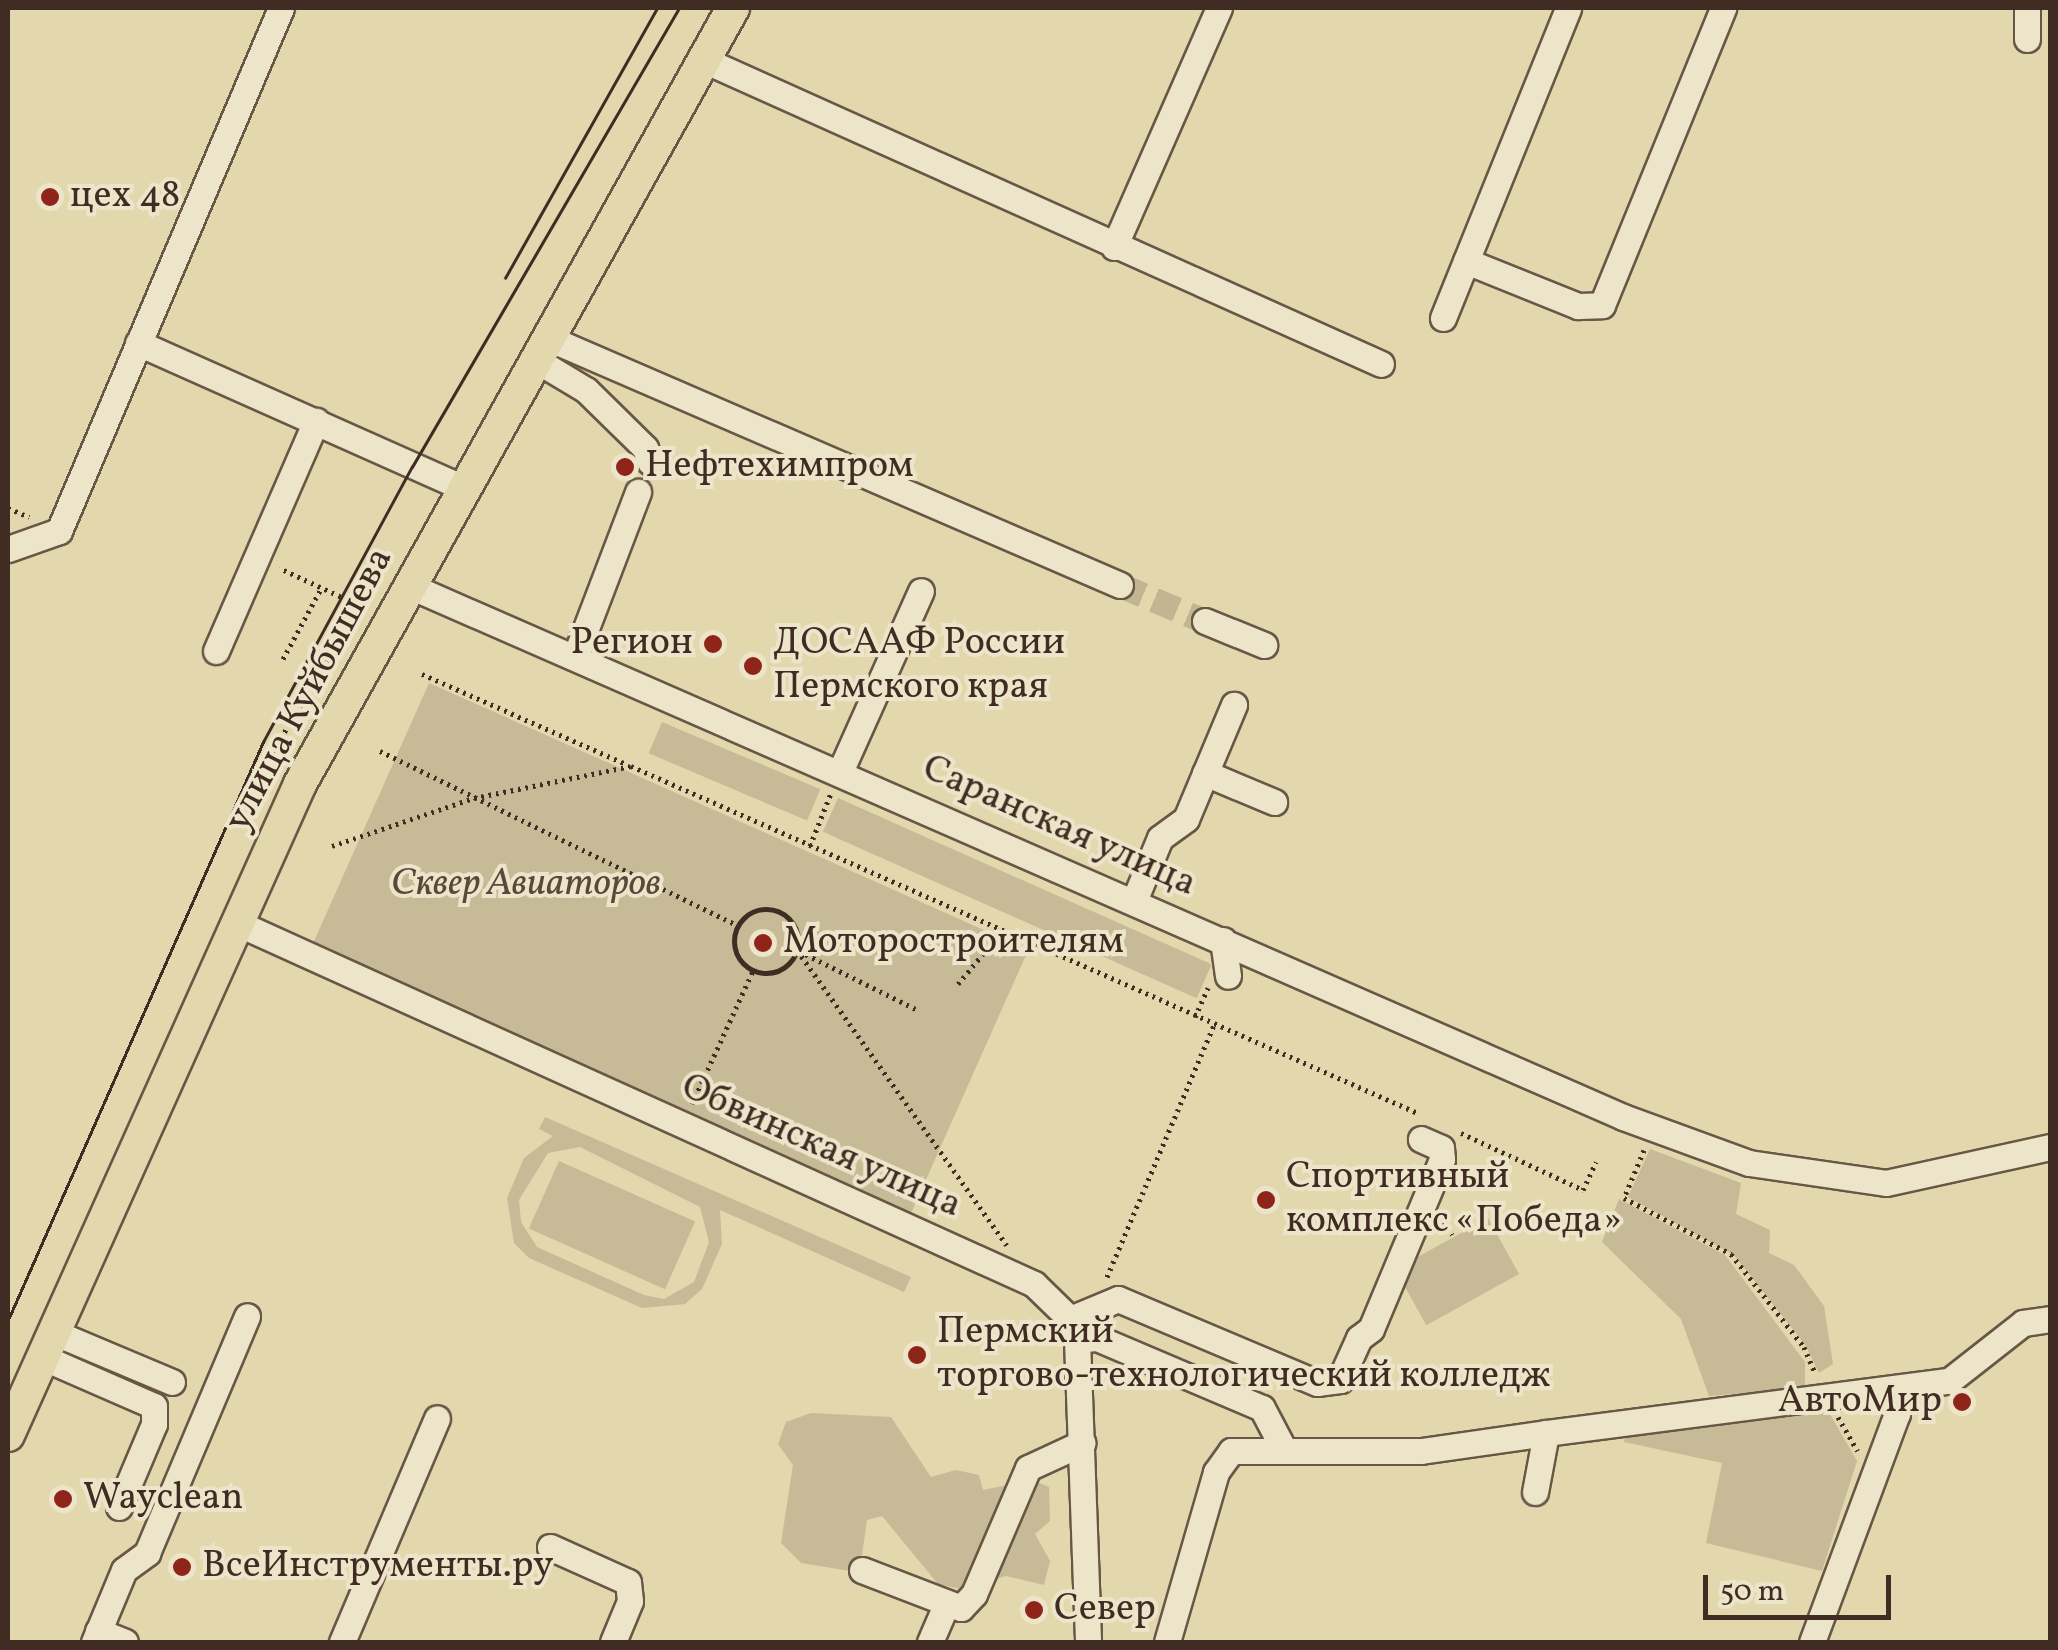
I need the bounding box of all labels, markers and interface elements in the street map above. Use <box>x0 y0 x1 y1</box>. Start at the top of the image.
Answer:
place label: цех 48 <box>70 174 180 220</box>
marker: цех 48 <box>39 186 61 208</box>
place label: Нефтехимпром <box>645 444 914 490</box>
marker: Нефтехимпром <box>614 456 636 478</box>
street label: улица Куйбышева <box>216 540 404 840</box>
place label: Регион <box>571 621 693 667</box>
place label: ДОСААФ России Пермского края <box>773 621 1065 711</box>
marker: Регион <box>702 633 724 655</box>
marker: ДОСААФ России Пермского края <box>742 655 764 677</box>
street label: Саранская улица <box>915 746 1203 908</box>
park label: Сквер Авиаторов <box>391 862 661 908</box>
place label: Моторостроителям <box>783 920 1124 966</box>
marker: Моторостроителям <box>752 932 774 954</box>
street label: Обвинская улица <box>673 1065 969 1229</box>
place label: Спортивный комплекс «Победа» <box>1286 1155 1623 1244</box>
marker: Спортивный комплекс «Победа» <box>1255 1189 1277 1211</box>
place label: Пермский торгово-технологический колледж <box>937 1310 1551 1400</box>
marker: Пермский торгово-технологический колледж <box>906 1344 928 1366</box>
place label: АвтоМир <box>1778 1379 1942 1425</box>
marker: АвтоМир <box>1951 1391 1973 1413</box>
place label: Wayclean <box>83 1476 243 1522</box>
marker: Wayclean <box>52 1488 74 1510</box>
place label: ВсеИнструменты.ру <box>202 1544 554 1590</box>
scale bar <box>1708 1555 1896 1617</box>
marker: ВсеИнструменты.ру <box>171 1556 193 1578</box>
text: 50 m <box>1720 1571 1784 1613</box>
place label: Север <box>1054 1587 1156 1633</box>
marker: Север <box>1023 1599 1045 1621</box>

